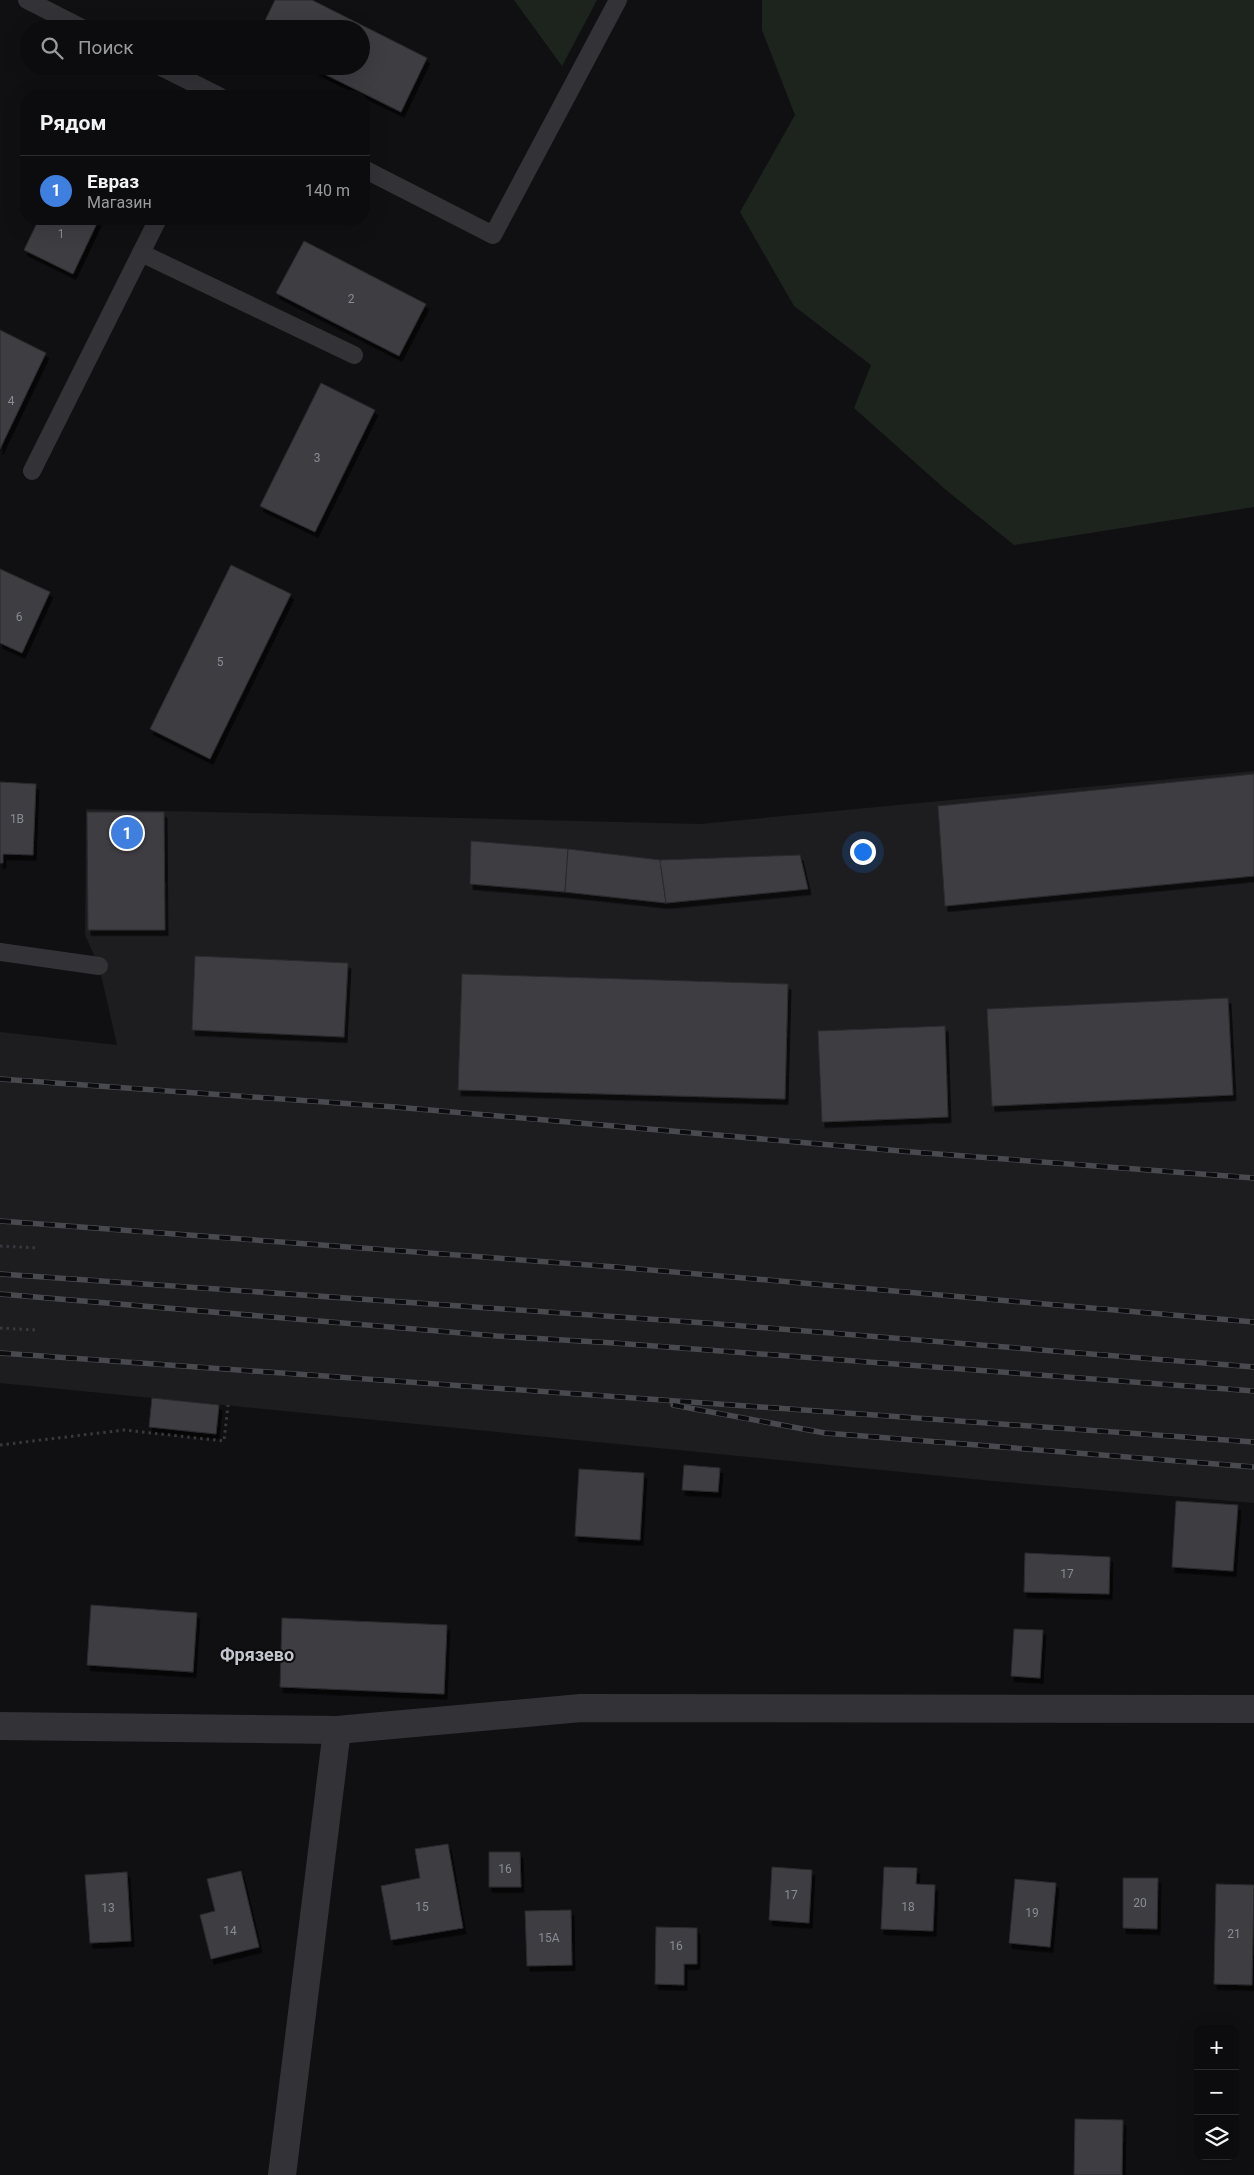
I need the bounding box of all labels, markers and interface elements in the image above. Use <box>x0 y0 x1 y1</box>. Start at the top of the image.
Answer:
search box <box>20 20 370 75</box>
icon: search <box>38 34 66 62</box>
text: Поиск <box>78 36 134 59</box>
text: Рядом <box>40 111 106 135</box>
text: Евраз <box>87 170 139 193</box>
text: 1 <box>51 181 61 200</box>
text: 140 m <box>305 181 350 200</box>
text: Магазин <box>87 193 152 212</box>
house number: 1 <box>58 227 64 241</box>
house number: 2 <box>348 292 355 306</box>
house number: 4 <box>8 394 15 408</box>
house number: 3 <box>314 451 320 465</box>
house number: 6 <box>16 610 23 624</box>
house number: 5 <box>217 655 224 669</box>
house number: 1В <box>10 812 24 826</box>
pin: 1 <box>111 814 143 852</box>
your location <box>850 839 876 865</box>
house number: 17 <box>1060 1567 1074 1581</box>
district label: Фрязево <box>220 1644 294 1665</box>
house number: 16 <box>498 1862 512 1876</box>
house number: 17 <box>784 1888 798 1902</box>
house number: 20 <box>1133 1896 1147 1910</box>
house number: 15 <box>415 1900 429 1914</box>
house number: 18 <box>901 1900 915 1914</box>
house number: 13 <box>101 1901 115 1915</box>
house number: 19 <box>1025 1906 1039 1920</box>
house number: 14 <box>223 1924 237 1938</box>
house number: 21 <box>1227 1927 1241 1941</box>
house number: 15А <box>538 1931 560 1945</box>
house number: 16 <box>669 1939 683 1953</box>
map controls <box>1194 2025 1239 2160</box>
button: + <box>1194 2025 1239 2070</box>
button: − <box>1194 2070 1239 2115</box>
button: layers <box>1194 2115 1239 2160</box>

